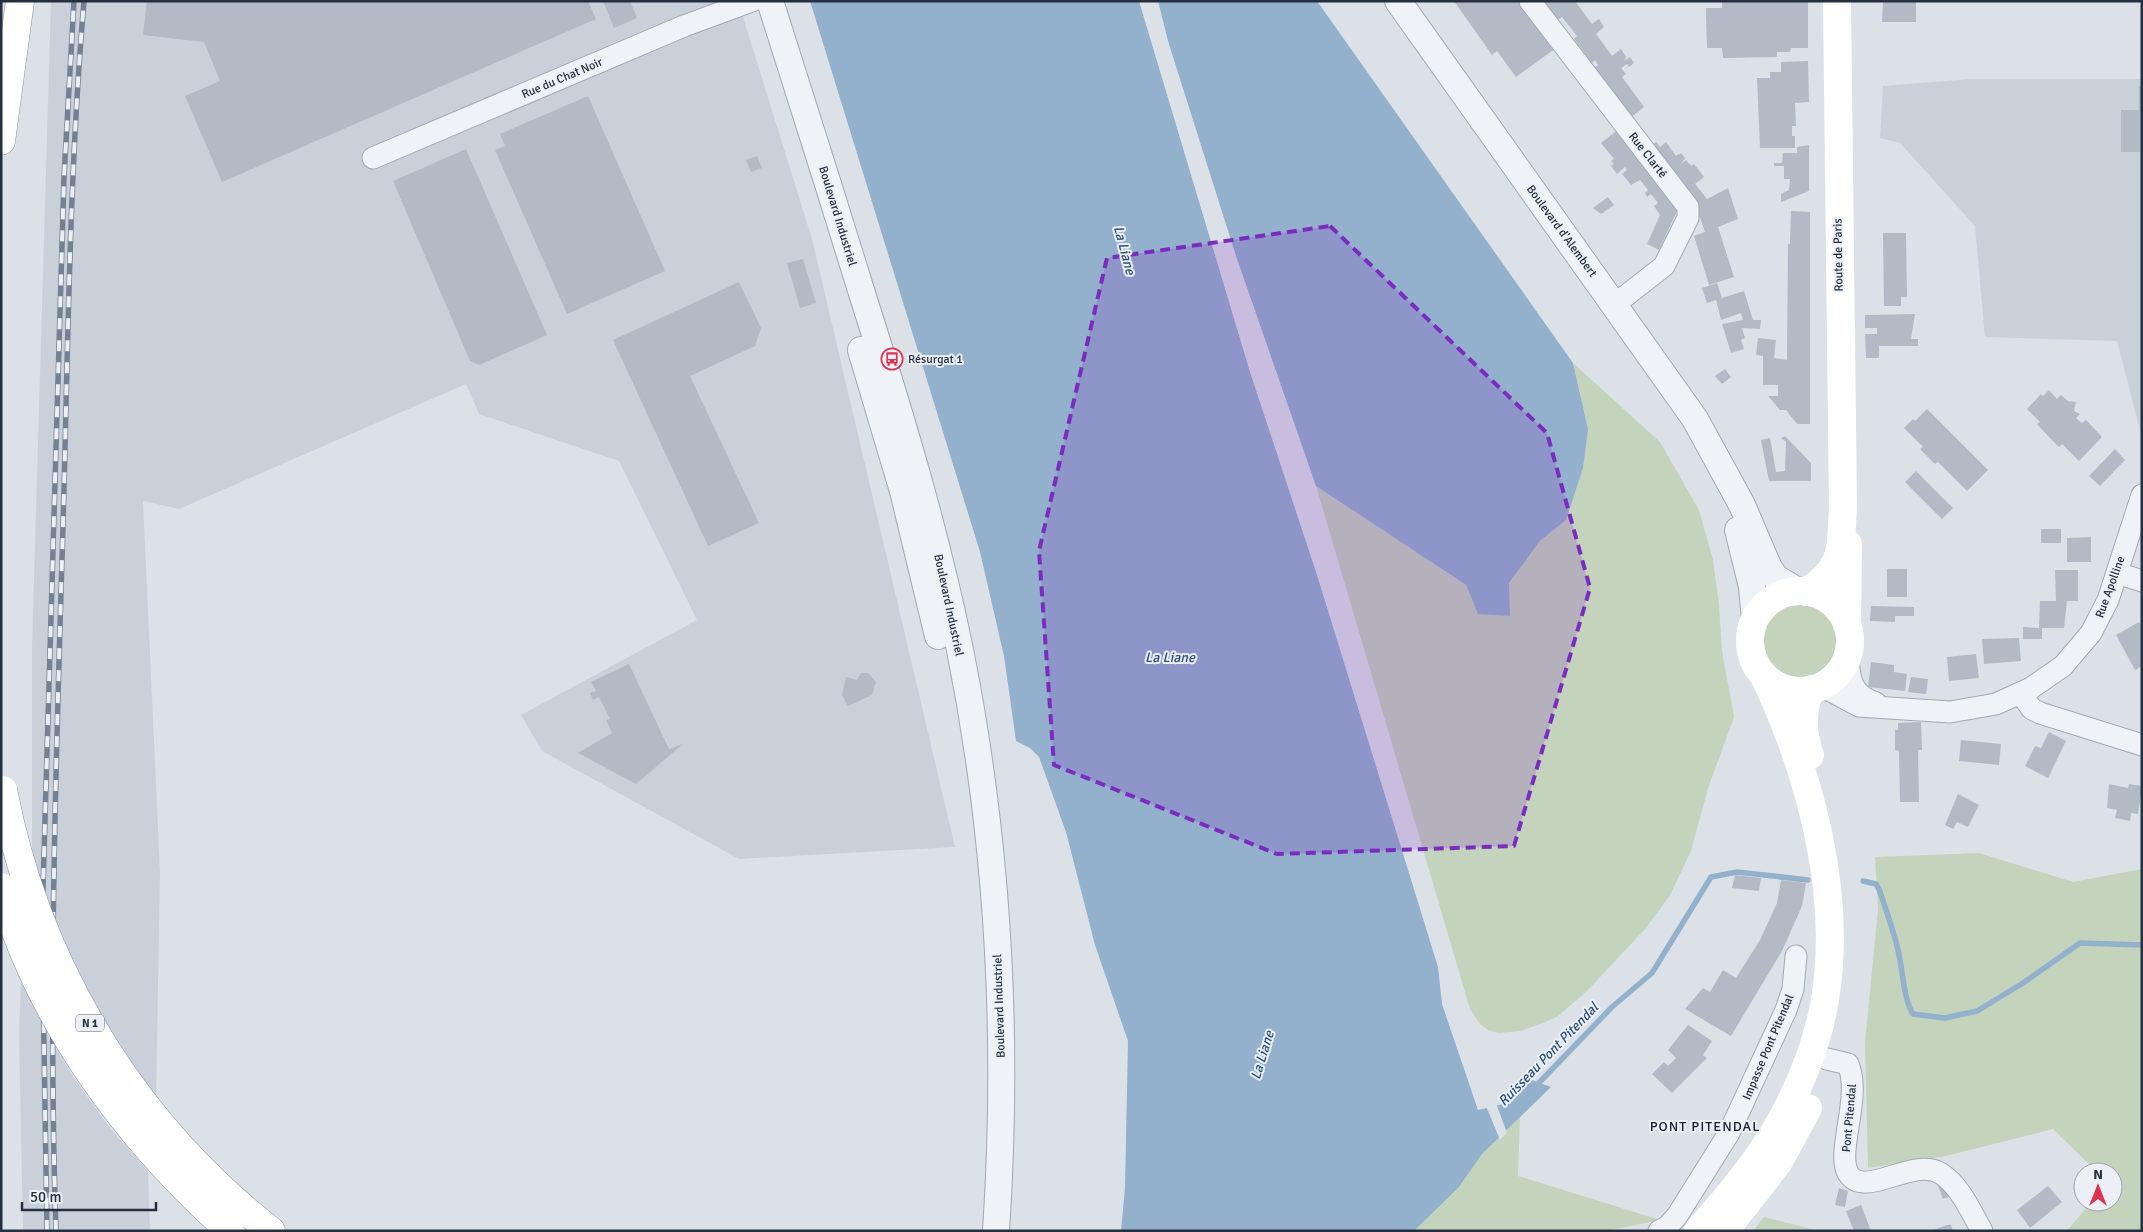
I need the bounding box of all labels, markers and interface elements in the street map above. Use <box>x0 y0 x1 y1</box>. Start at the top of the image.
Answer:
street label: Rue du Chat Noir <box>520 54 605 102</box>
street label: Rue Clarté <box>1625 130 1670 181</box>
street label: Boulevard Industriel <box>815 164 860 269</box>
street label: Boulevard d'Alembert <box>1523 182 1600 280</box>
street label: Route de Paris <box>1830 218 1847 292</box>
water label: La Liane <box>1110 224 1139 277</box>
bus stop icon: Résurgat 1 <box>880 347 904 371</box>
place label: Résurgat 1 <box>908 352 963 367</box>
street label: Boulevard Industriel <box>930 553 967 658</box>
street label: Rue Apolline <box>2092 554 2129 620</box>
water label: La Liane <box>1145 649 1196 666</box>
street label: Boulevard Industriel <box>990 953 1009 1058</box>
street label: Impasse Pont Pitendal <box>1739 992 1798 1102</box>
water label: Ruisseau Pont Pitendal <box>1495 999 1603 1109</box>
road number: N 1 <box>76 1014 104 1032</box>
water label: La Liane <box>1247 1028 1278 1082</box>
street label: Pont Pitendal <box>1839 1083 1860 1153</box>
district label: PONT PITENDAL <box>1650 1118 1760 1135</box>
north arrow <box>2073 1162 2123 1212</box>
text: N <box>2093 1166 2103 1183</box>
scale bar <box>22 1180 156 1212</box>
text: 50 m <box>30 1188 61 1206</box>

